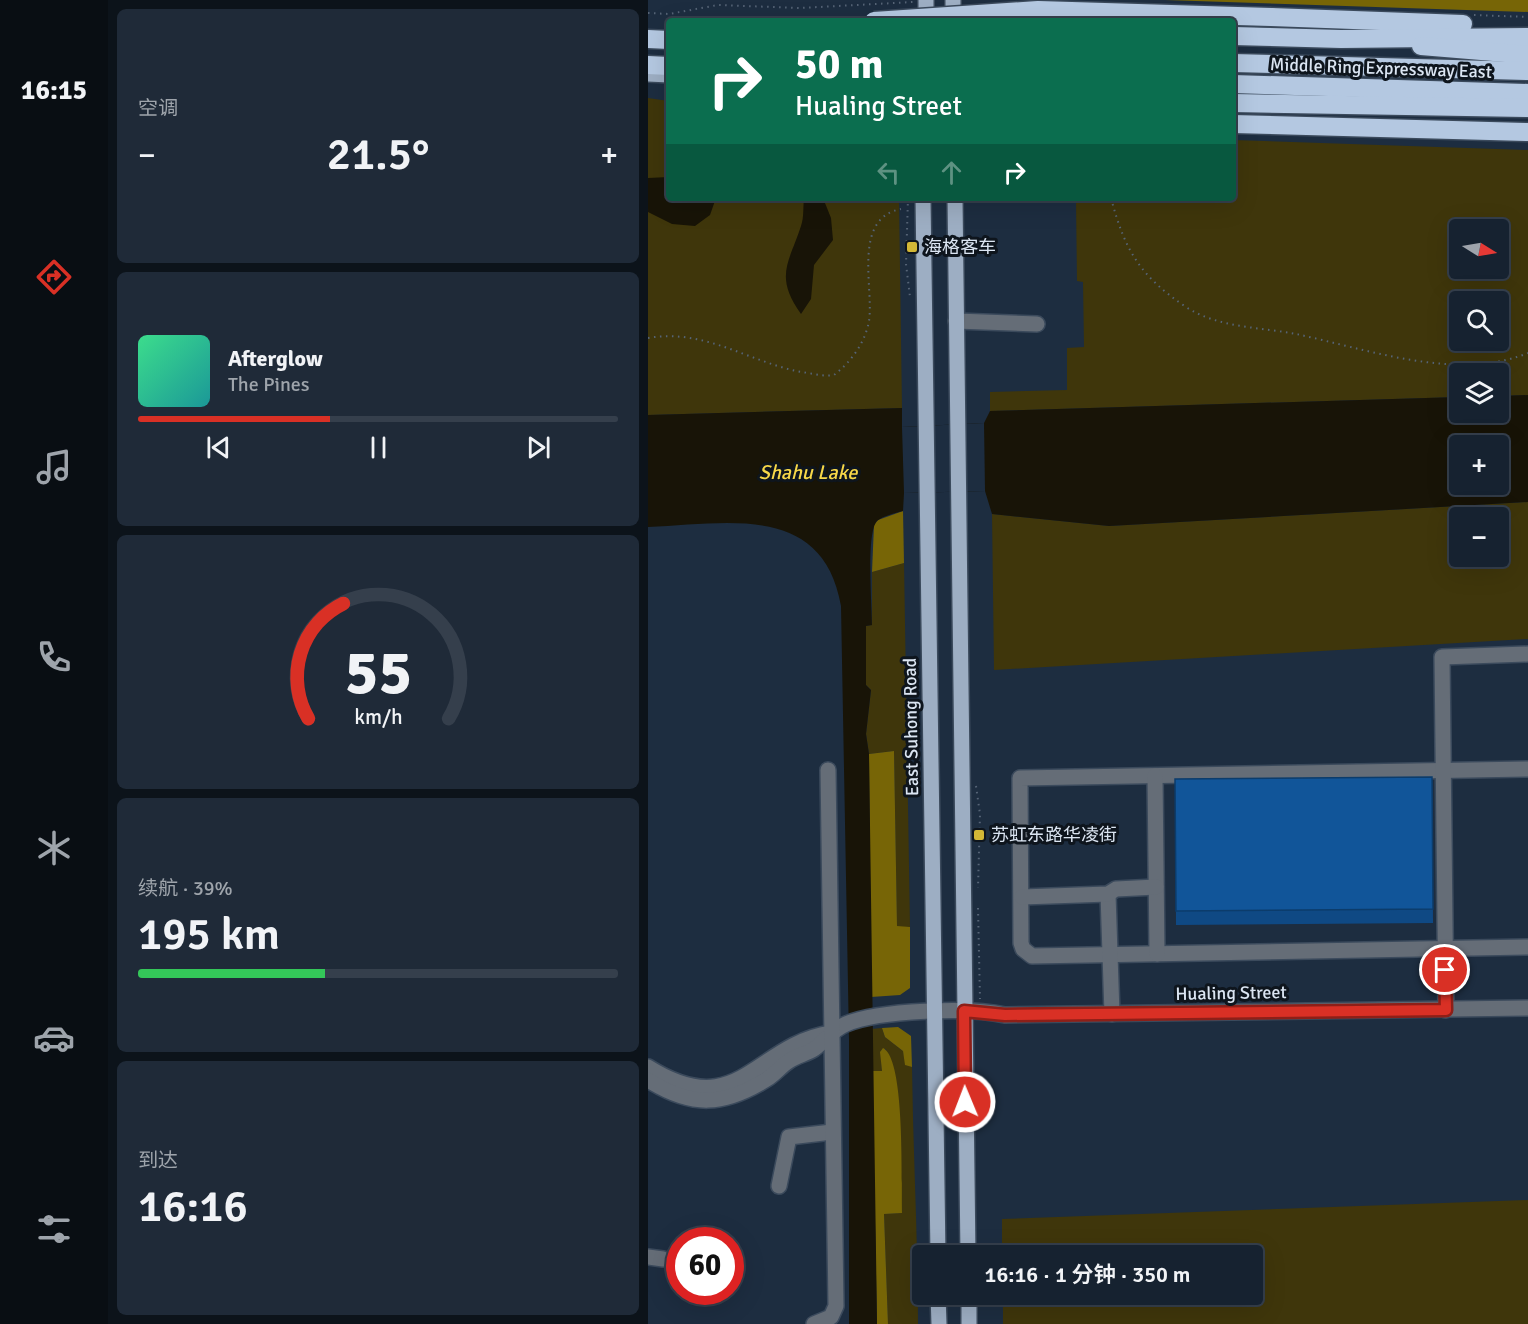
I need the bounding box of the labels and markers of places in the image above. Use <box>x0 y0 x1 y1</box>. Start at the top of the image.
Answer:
place label: 海格客车 <box>924 236 996 258</box>
marker: 海格客车 <box>905 240 919 254</box>
place label: 苏虹东路华凌街 <box>991 824 1117 846</box>
marker: 苏虹东路华凌街 <box>972 828 986 842</box>
pin <box>1419 944 1470 995</box>

